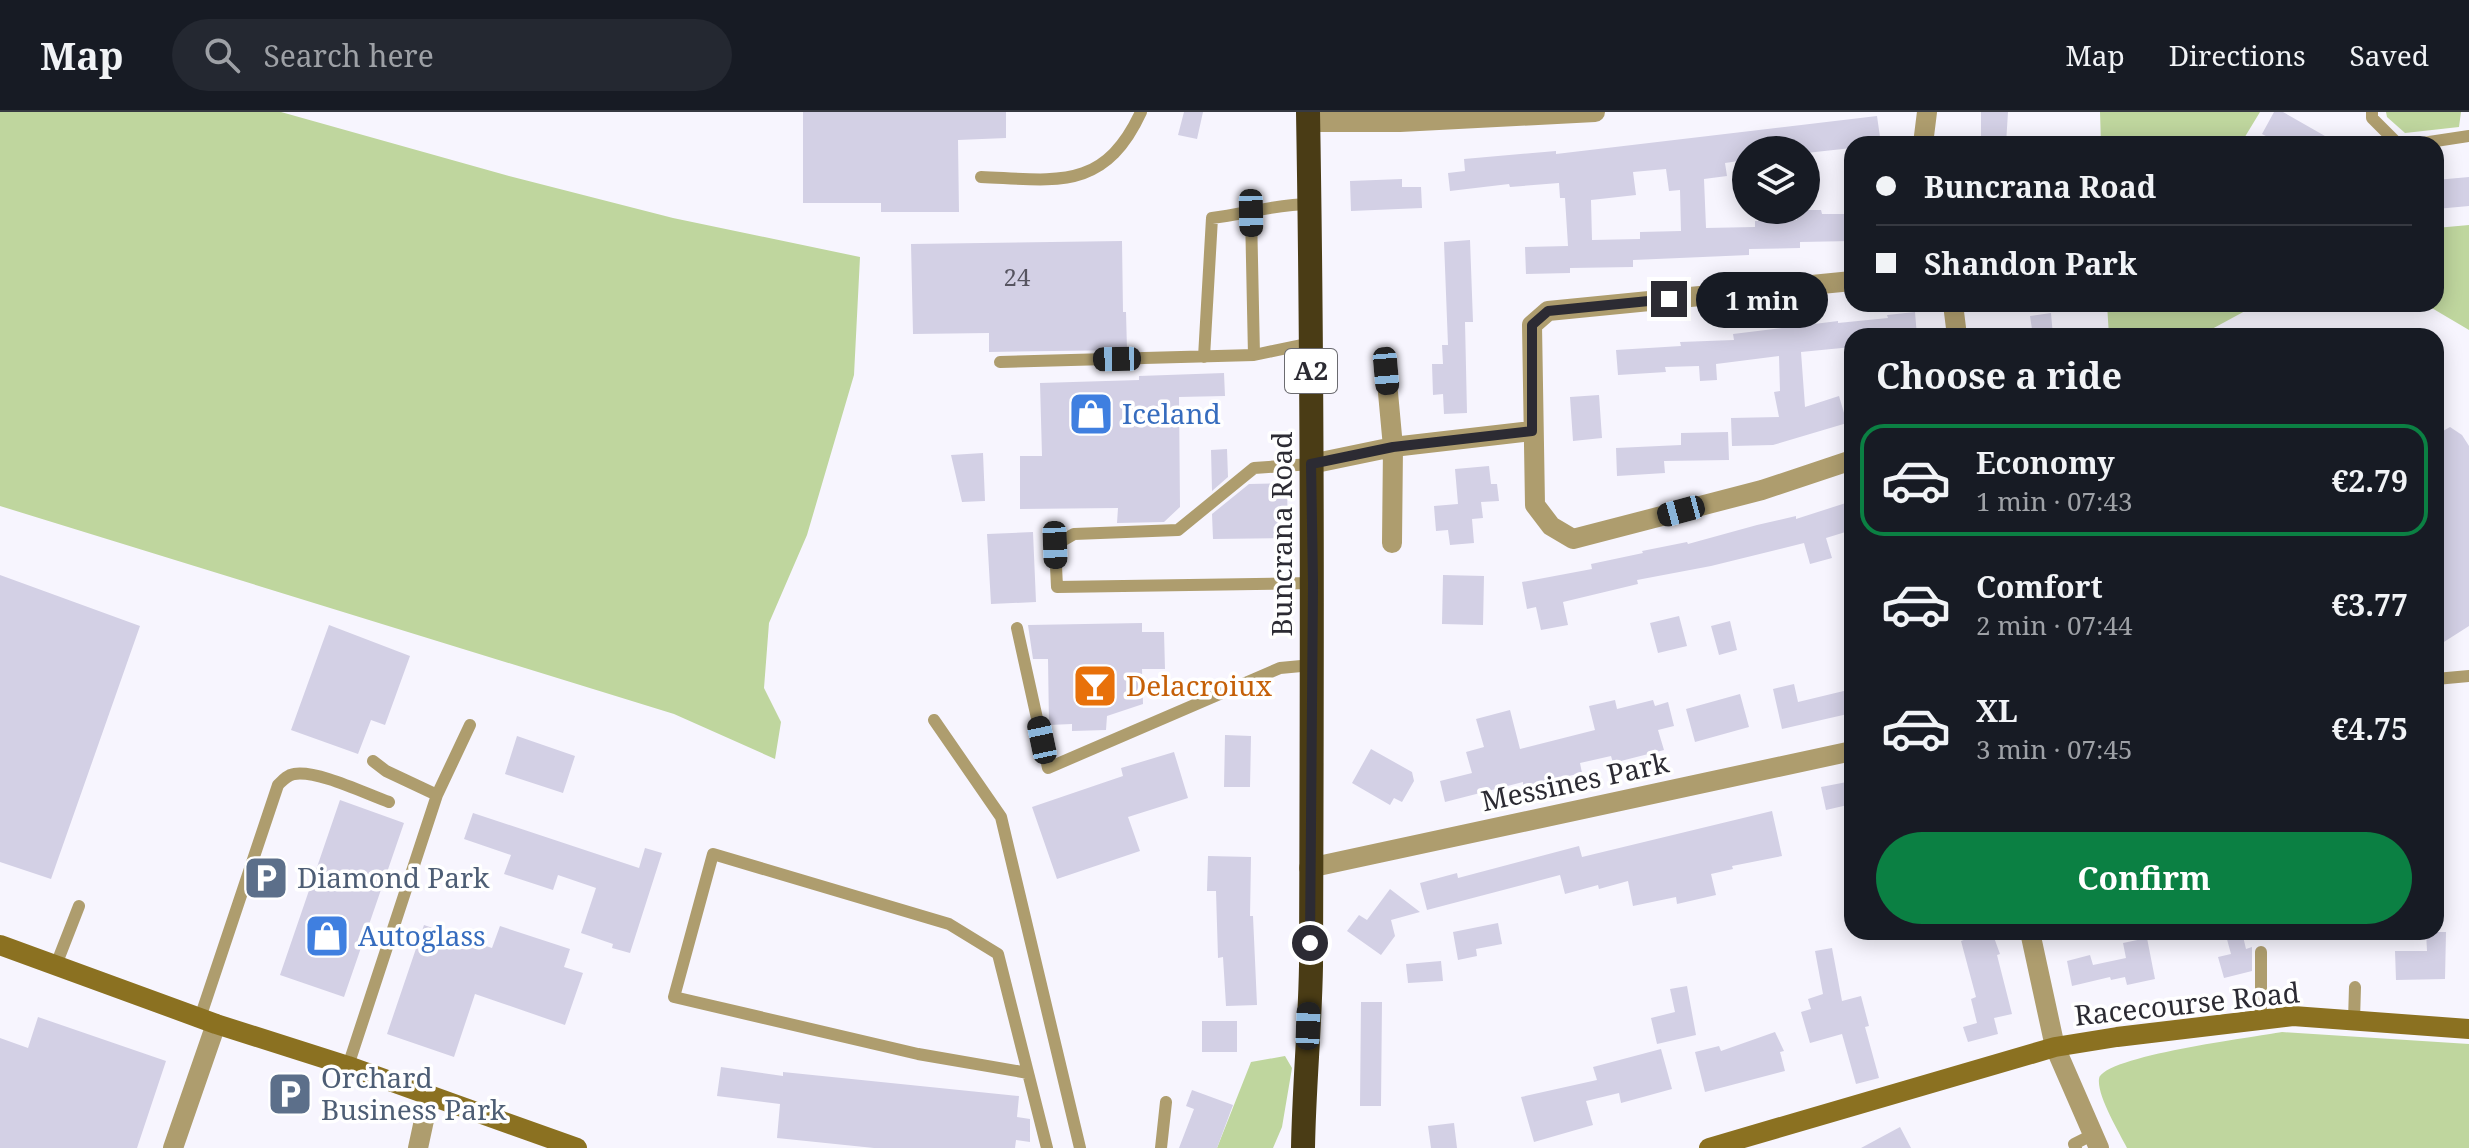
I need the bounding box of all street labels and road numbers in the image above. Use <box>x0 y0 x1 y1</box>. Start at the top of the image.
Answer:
road number: A2 <box>1285 349 1337 393</box>
street label: Buncrana Road <box>1262 432 1300 636</box>
street label: Messines Park <box>1478 742 1673 819</box>
street label: Racecourse Road <box>2072 972 2301 1034</box>

